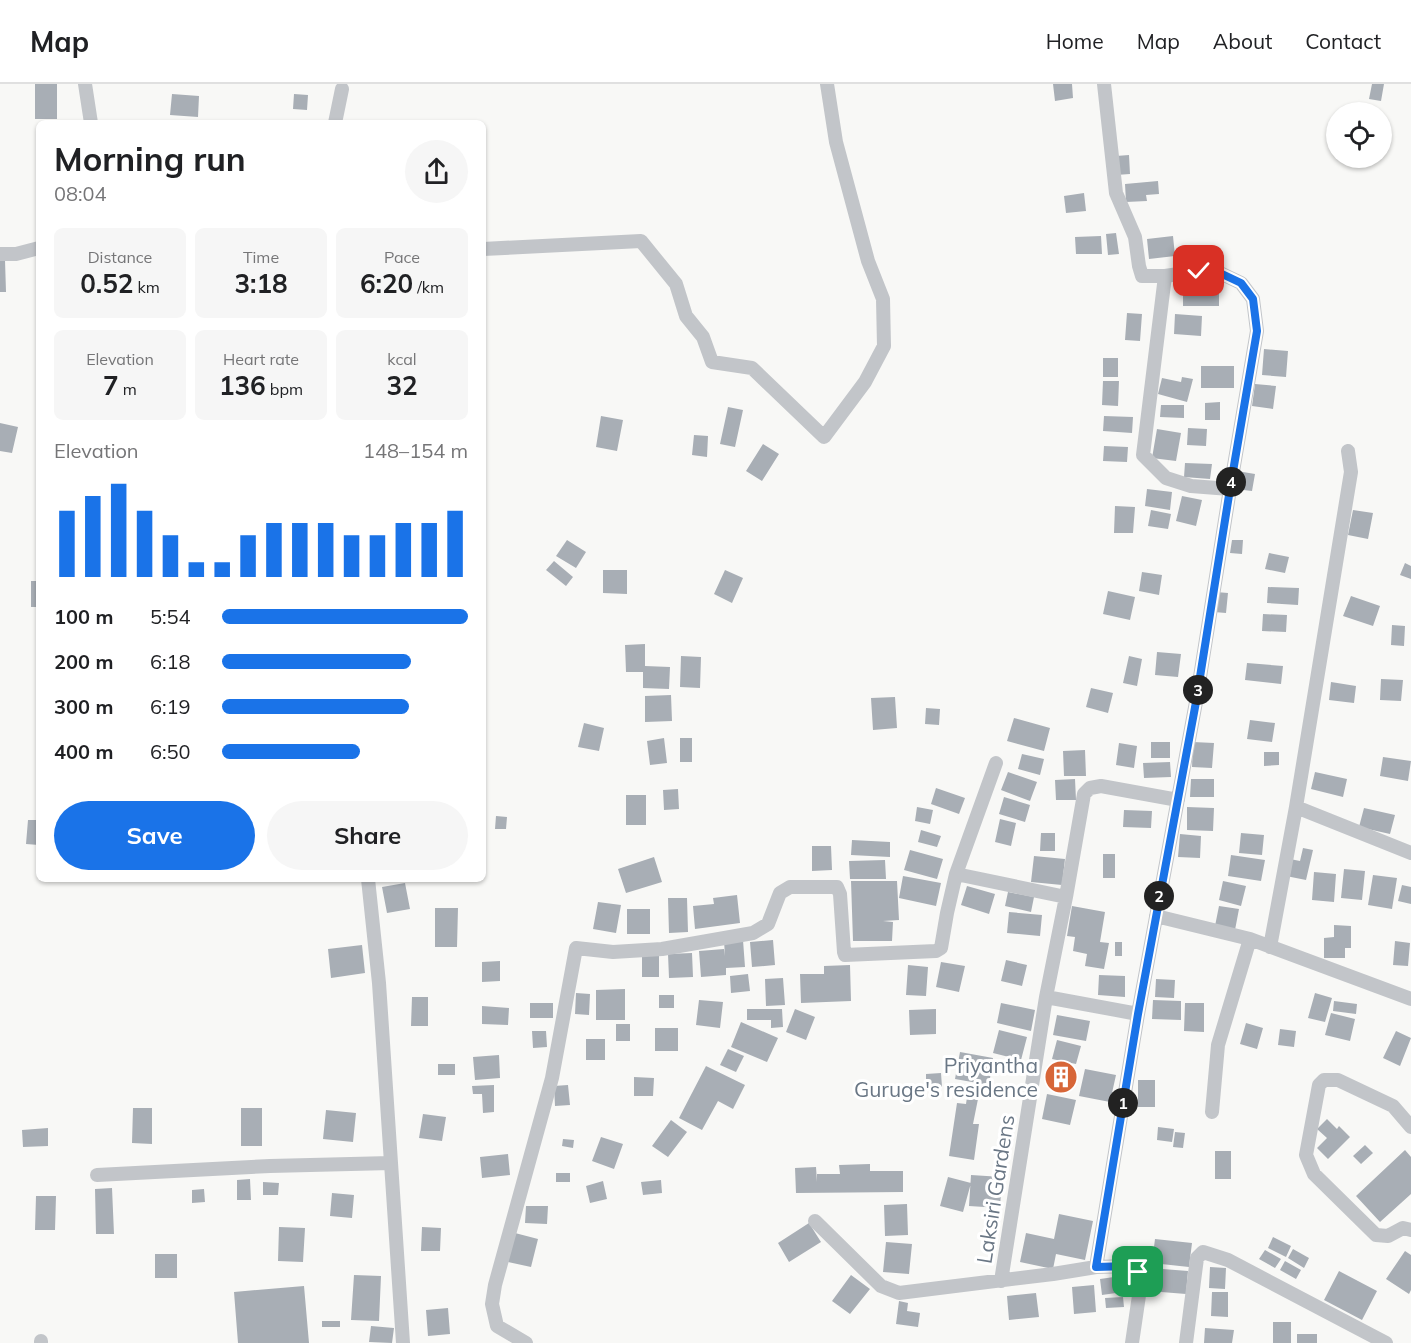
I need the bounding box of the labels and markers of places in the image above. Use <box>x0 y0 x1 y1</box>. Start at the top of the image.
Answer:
pin <box>1173 245 1224 296</box>
pin: 4 <box>1216 467 1246 497</box>
pin: 3 <box>1183 675 1213 705</box>
pin: 2 <box>1144 881 1174 911</box>
place label: Priyantha Guruge's residence <box>854 1052 1038 1102</box>
building icon: Priyantha Guruge's residence <box>1043 1059 1079 1095</box>
pin: 1 <box>1108 1088 1138 1118</box>
pin <box>1112 1246 1163 1297</box>

